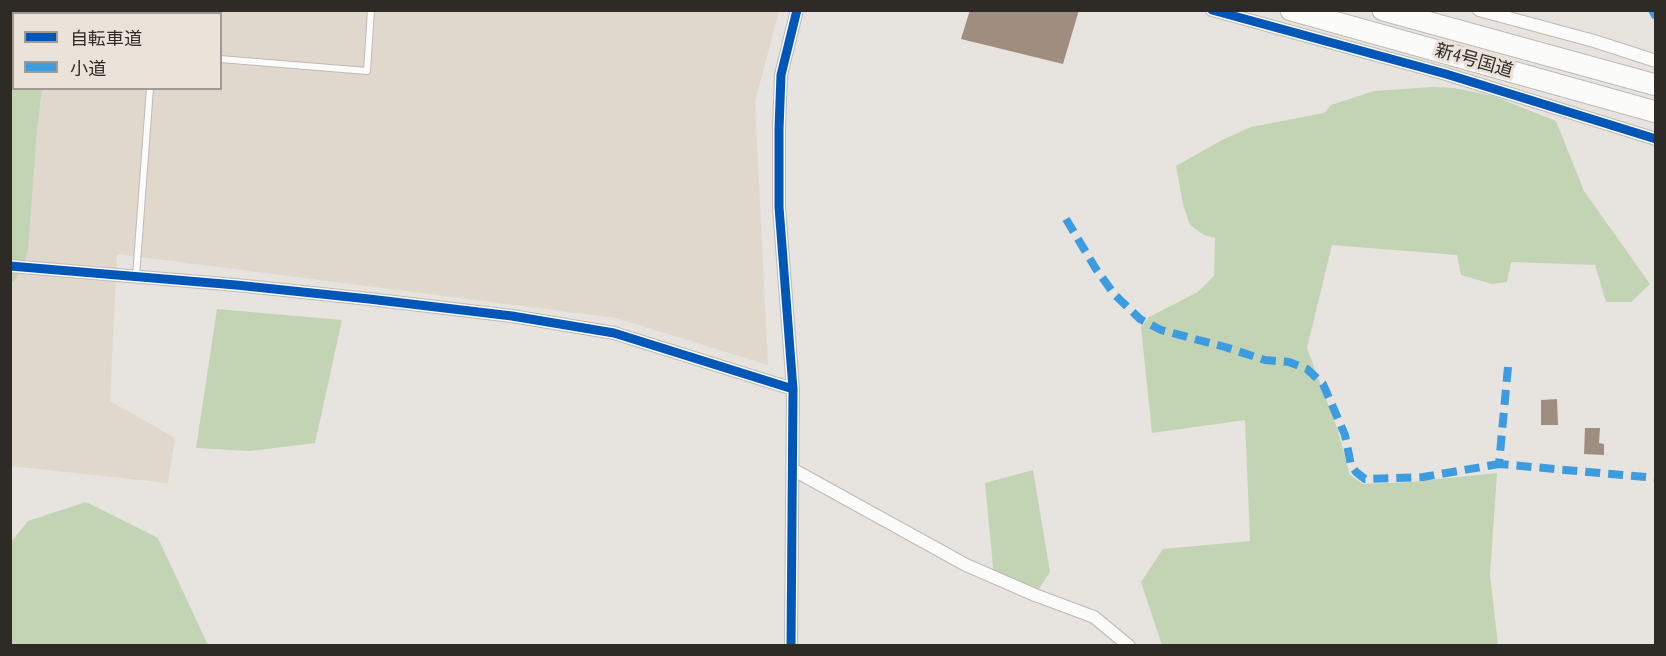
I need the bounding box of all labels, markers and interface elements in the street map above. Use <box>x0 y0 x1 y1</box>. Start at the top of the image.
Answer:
legend <box>12 12 222 90</box>
text: 自転車道 <box>70 27 142 50</box>
street label: 新4号国道 <box>1433 40 1515 82</box>
text: 小道 <box>70 57 106 80</box>

